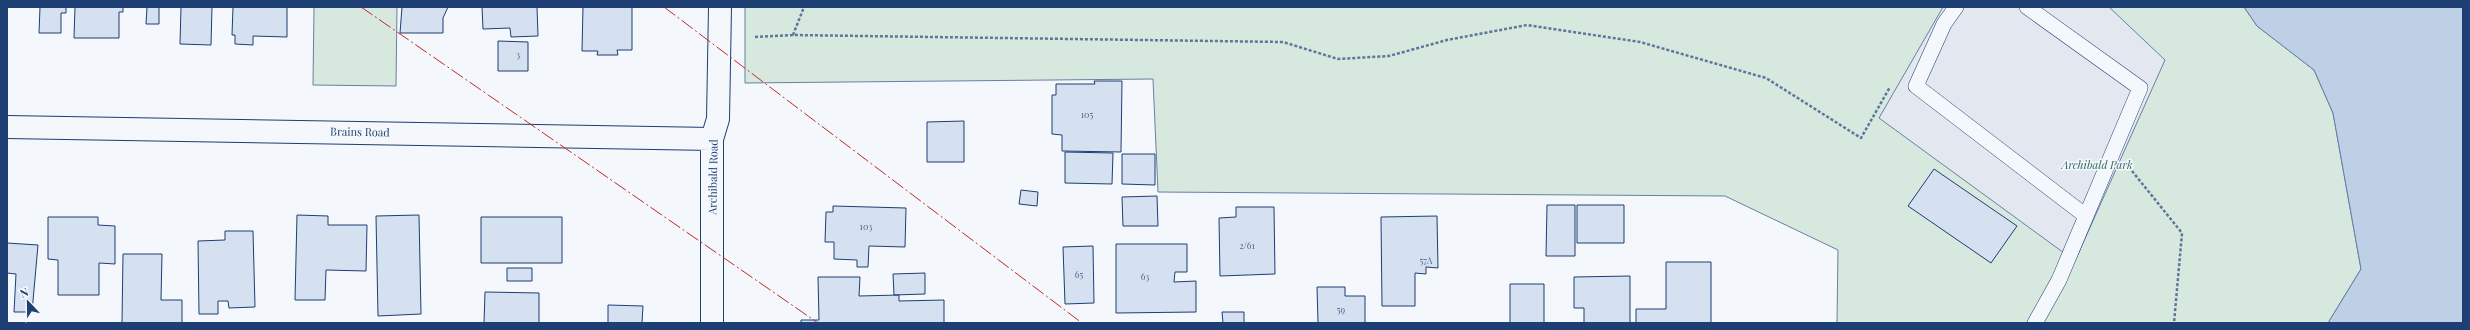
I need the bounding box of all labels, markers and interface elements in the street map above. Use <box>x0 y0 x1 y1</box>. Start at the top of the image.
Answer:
house number: 3 <box>516 48 520 60</box>
house number: 105 <box>1081 108 1093 120</box>
street label: Brains Road <box>330 123 391 140</box>
street label: Archibald Road <box>704 139 721 216</box>
park label: Archibald Park <box>2060 157 2133 172</box>
house number: 103 <box>860 220 872 232</box>
house number: 2/61 <box>1239 239 1255 251</box>
house number: 57A <box>1419 254 1433 266</box>
house number: 65 <box>1075 268 1083 280</box>
house number: 63 <box>1141 270 1149 282</box>
north arrow <box>8 282 48 322</box>
text: N <box>18 284 31 301</box>
house number: 59 <box>1337 303 1346 315</box>

